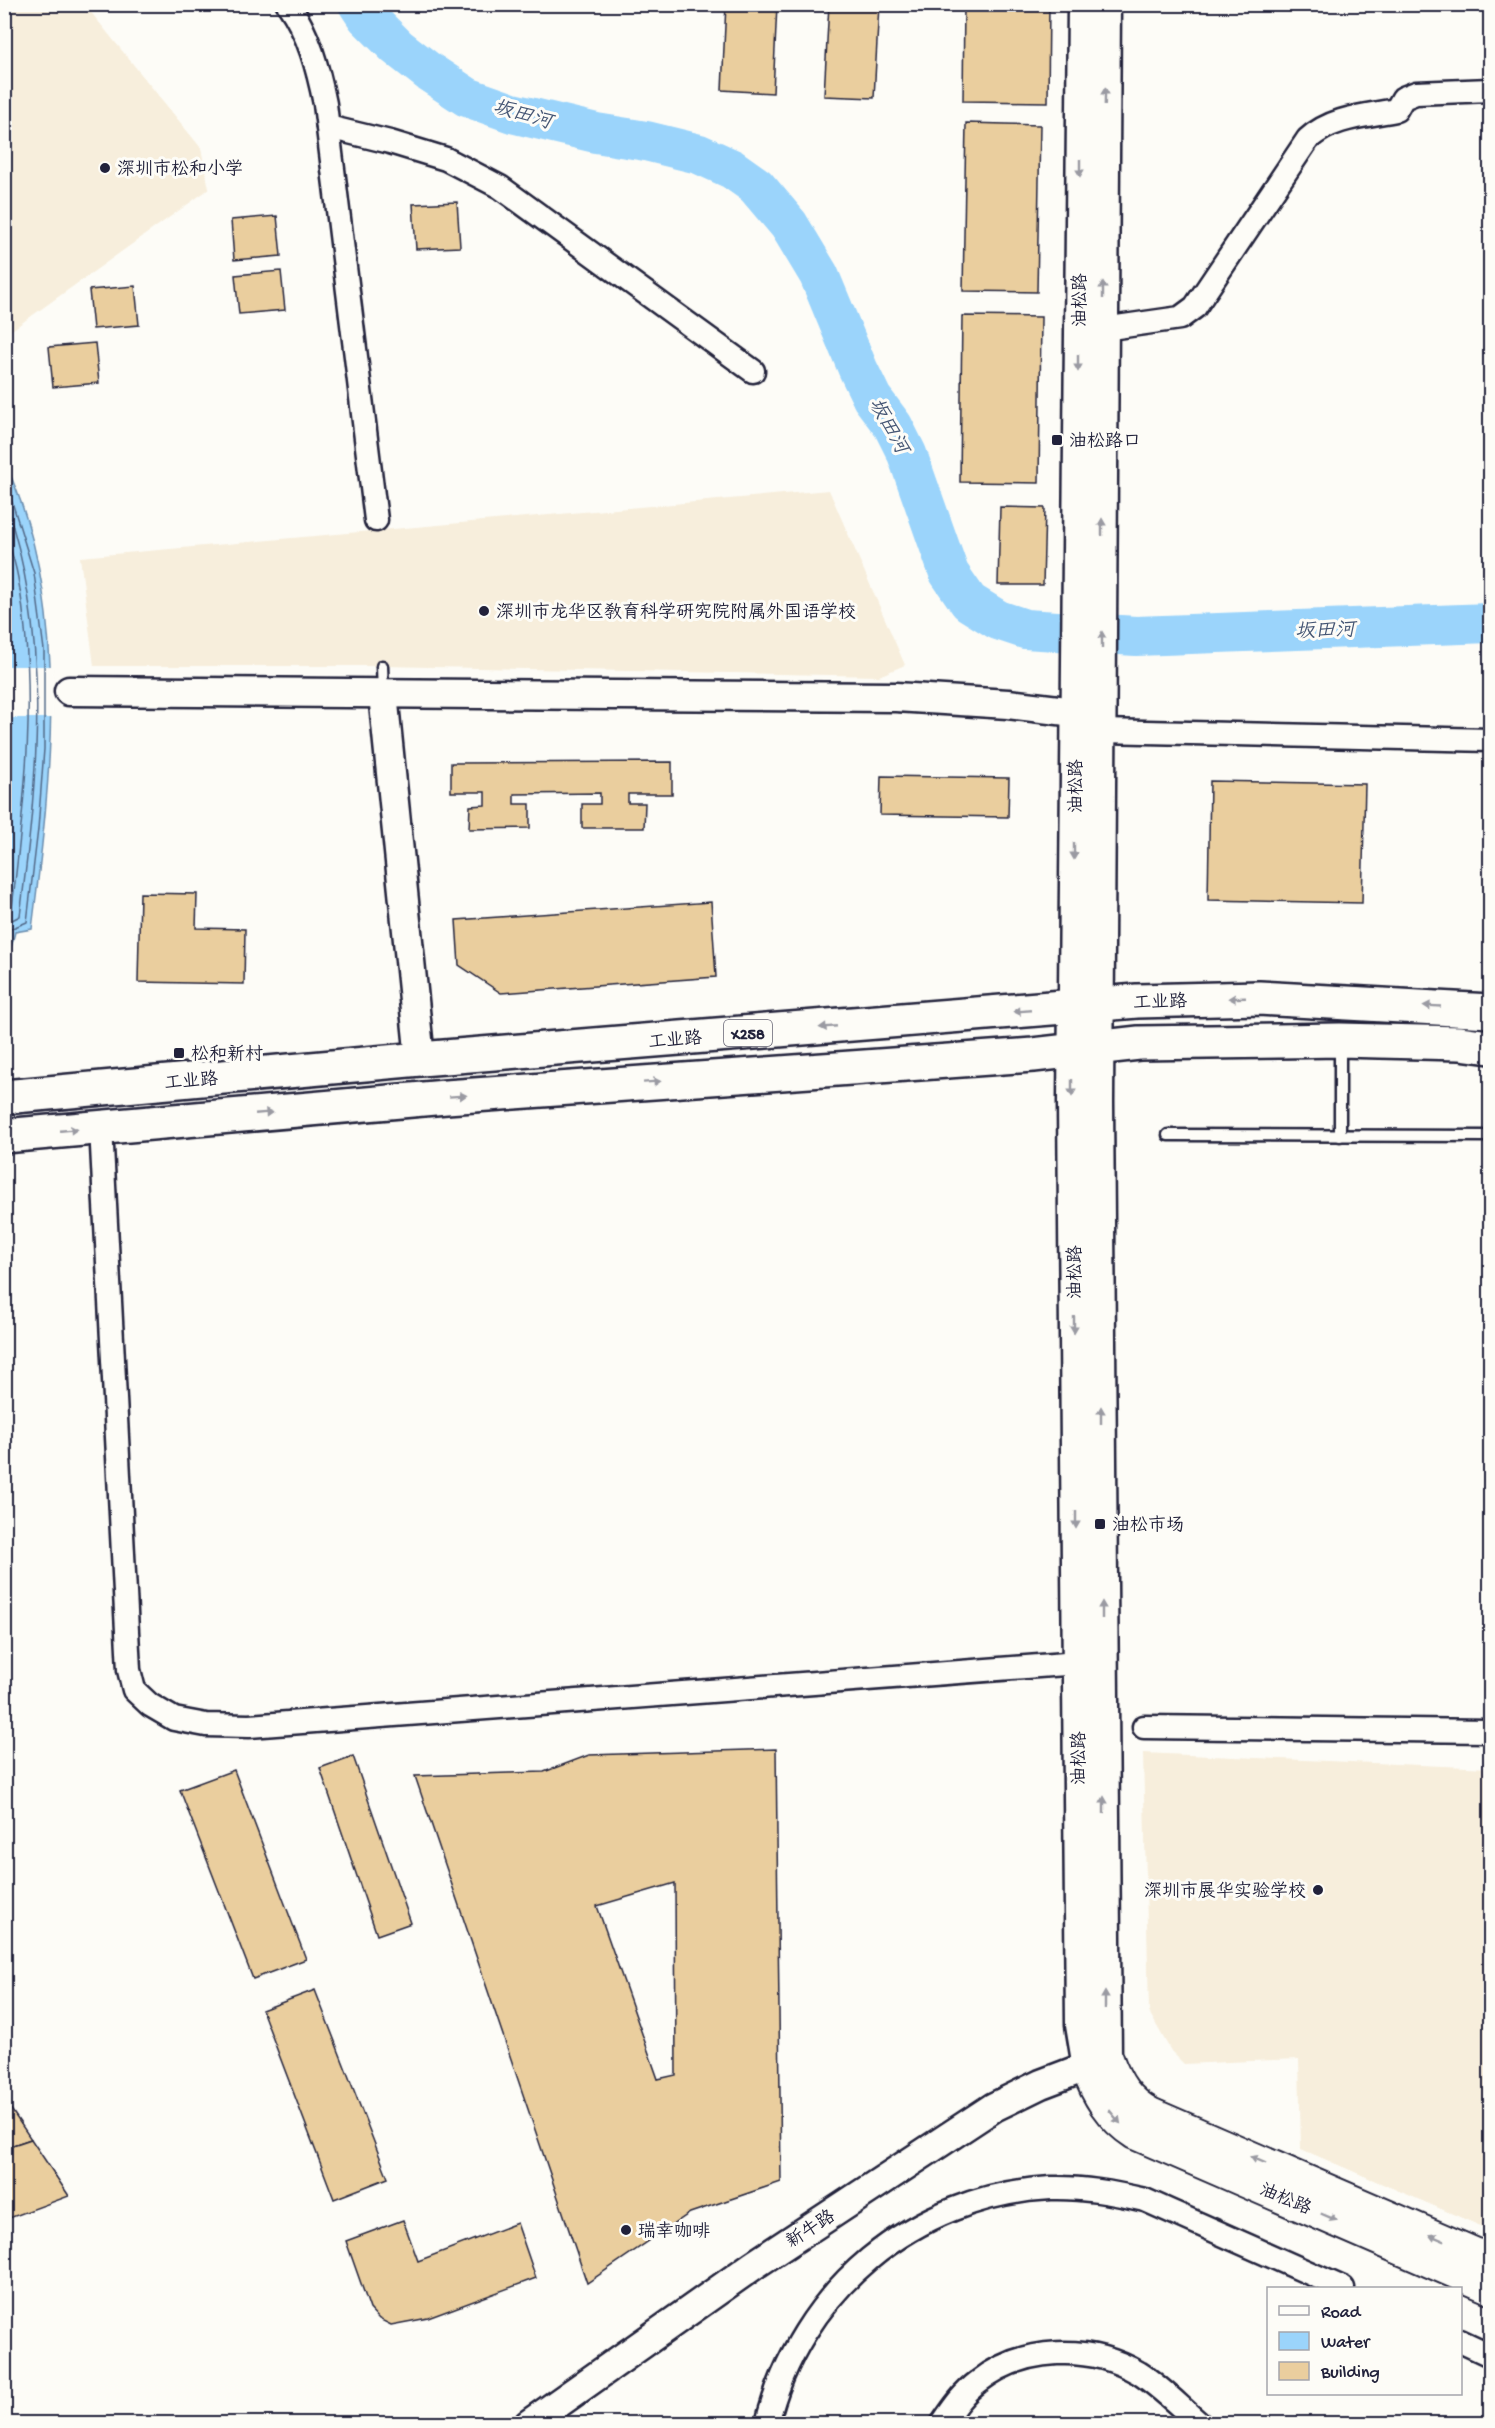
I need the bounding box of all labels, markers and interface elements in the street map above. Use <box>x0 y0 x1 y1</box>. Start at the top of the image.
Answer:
one-way arrow <box>1100 86 1110 105</box>
water label: 坂田河 <box>490 96 557 137</box>
one-way arrow <box>1075 158 1085 177</box>
place label: 深圳市松和小学 <box>117 159 243 181</box>
marker: 深圳市松和小学 <box>98 161 112 175</box>
street label: 油松路 <box>1070 273 1092 327</box>
one-way arrow <box>1099 281 1108 300</box>
one-way arrow <box>1073 353 1083 372</box>
water label: 坂田河 <box>862 394 914 461</box>
place label: 油松路口 <box>1069 431 1141 453</box>
marker: 油松路口 <box>1050 433 1064 447</box>
one-way arrow <box>1097 518 1107 537</box>
place label: 深圳市龙华区教育科学研究院附属外国语学校 <box>496 602 856 624</box>
marker: 深圳市龙华区教育科学研究院附属外国语学校 <box>477 604 491 618</box>
water label: 坂田河 <box>1295 619 1359 645</box>
one-way arrow <box>1097 631 1106 650</box>
street label: 油松路 <box>1066 759 1088 813</box>
one-way arrow <box>1069 841 1079 860</box>
street label: 工业路 <box>1133 991 1187 1015</box>
one-way arrow <box>1228 993 1247 1003</box>
one-way arrow <box>1423 1001 1442 1011</box>
one-way arrow <box>1012 1006 1031 1016</box>
road number: X258 <box>724 1020 772 1046</box>
one-way arrow <box>818 1022 837 1032</box>
street label: 工业路 <box>647 1028 703 1054</box>
place label: 松和新村 <box>191 1044 263 1066</box>
marker: 松和新村 <box>172 1046 186 1060</box>
street label: 工业路 <box>163 1069 219 1095</box>
one-way arrow <box>643 1078 662 1087</box>
one-way arrow <box>1067 1078 1077 1097</box>
one-way arrow <box>448 1091 467 1101</box>
one-way arrow <box>254 1108 273 1118</box>
one-way arrow <box>60 1125 79 1135</box>
street label: 油松路 <box>1065 1245 1087 1299</box>
one-way arrow <box>1069 1315 1079 1334</box>
one-way arrow <box>1096 1406 1106 1425</box>
one-way arrow <box>1071 1510 1081 1529</box>
place label: 油松市场 <box>1112 1515 1184 1537</box>
marker: 油松市场 <box>1093 1517 1107 1531</box>
one-way arrow <box>1097 1601 1107 1620</box>
street label: 油松路 <box>1069 1731 1091 1785</box>
one-way arrow <box>1099 1796 1108 1815</box>
place label: 深圳市展华实验学校 <box>1144 1881 1306 1903</box>
marker: 深圳市展华实验学校 <box>1311 1883 1325 1897</box>
one-way arrow <box>1100 1991 1110 2010</box>
one-way arrow <box>1109 2109 1122 2125</box>
one-way arrow <box>1248 2155 1266 2165</box>
street label: 油松路 <box>1256 2179 1314 2221</box>
street label: 新牛路 <box>782 2206 840 2254</box>
one-way arrow <box>1320 2213 1338 2222</box>
place label: 瑞幸咖啡 <box>638 2221 710 2243</box>
marker: 瑞幸咖啡 <box>619 2223 633 2237</box>
one-way arrow <box>1428 2233 1445 2242</box>
legend <box>1267 2287 1462 2395</box>
text: Road <box>1321 2303 1362 2324</box>
text: Water <box>1321 2333 1371 2354</box>
text: Building <box>1320 2363 1380 2384</box>

